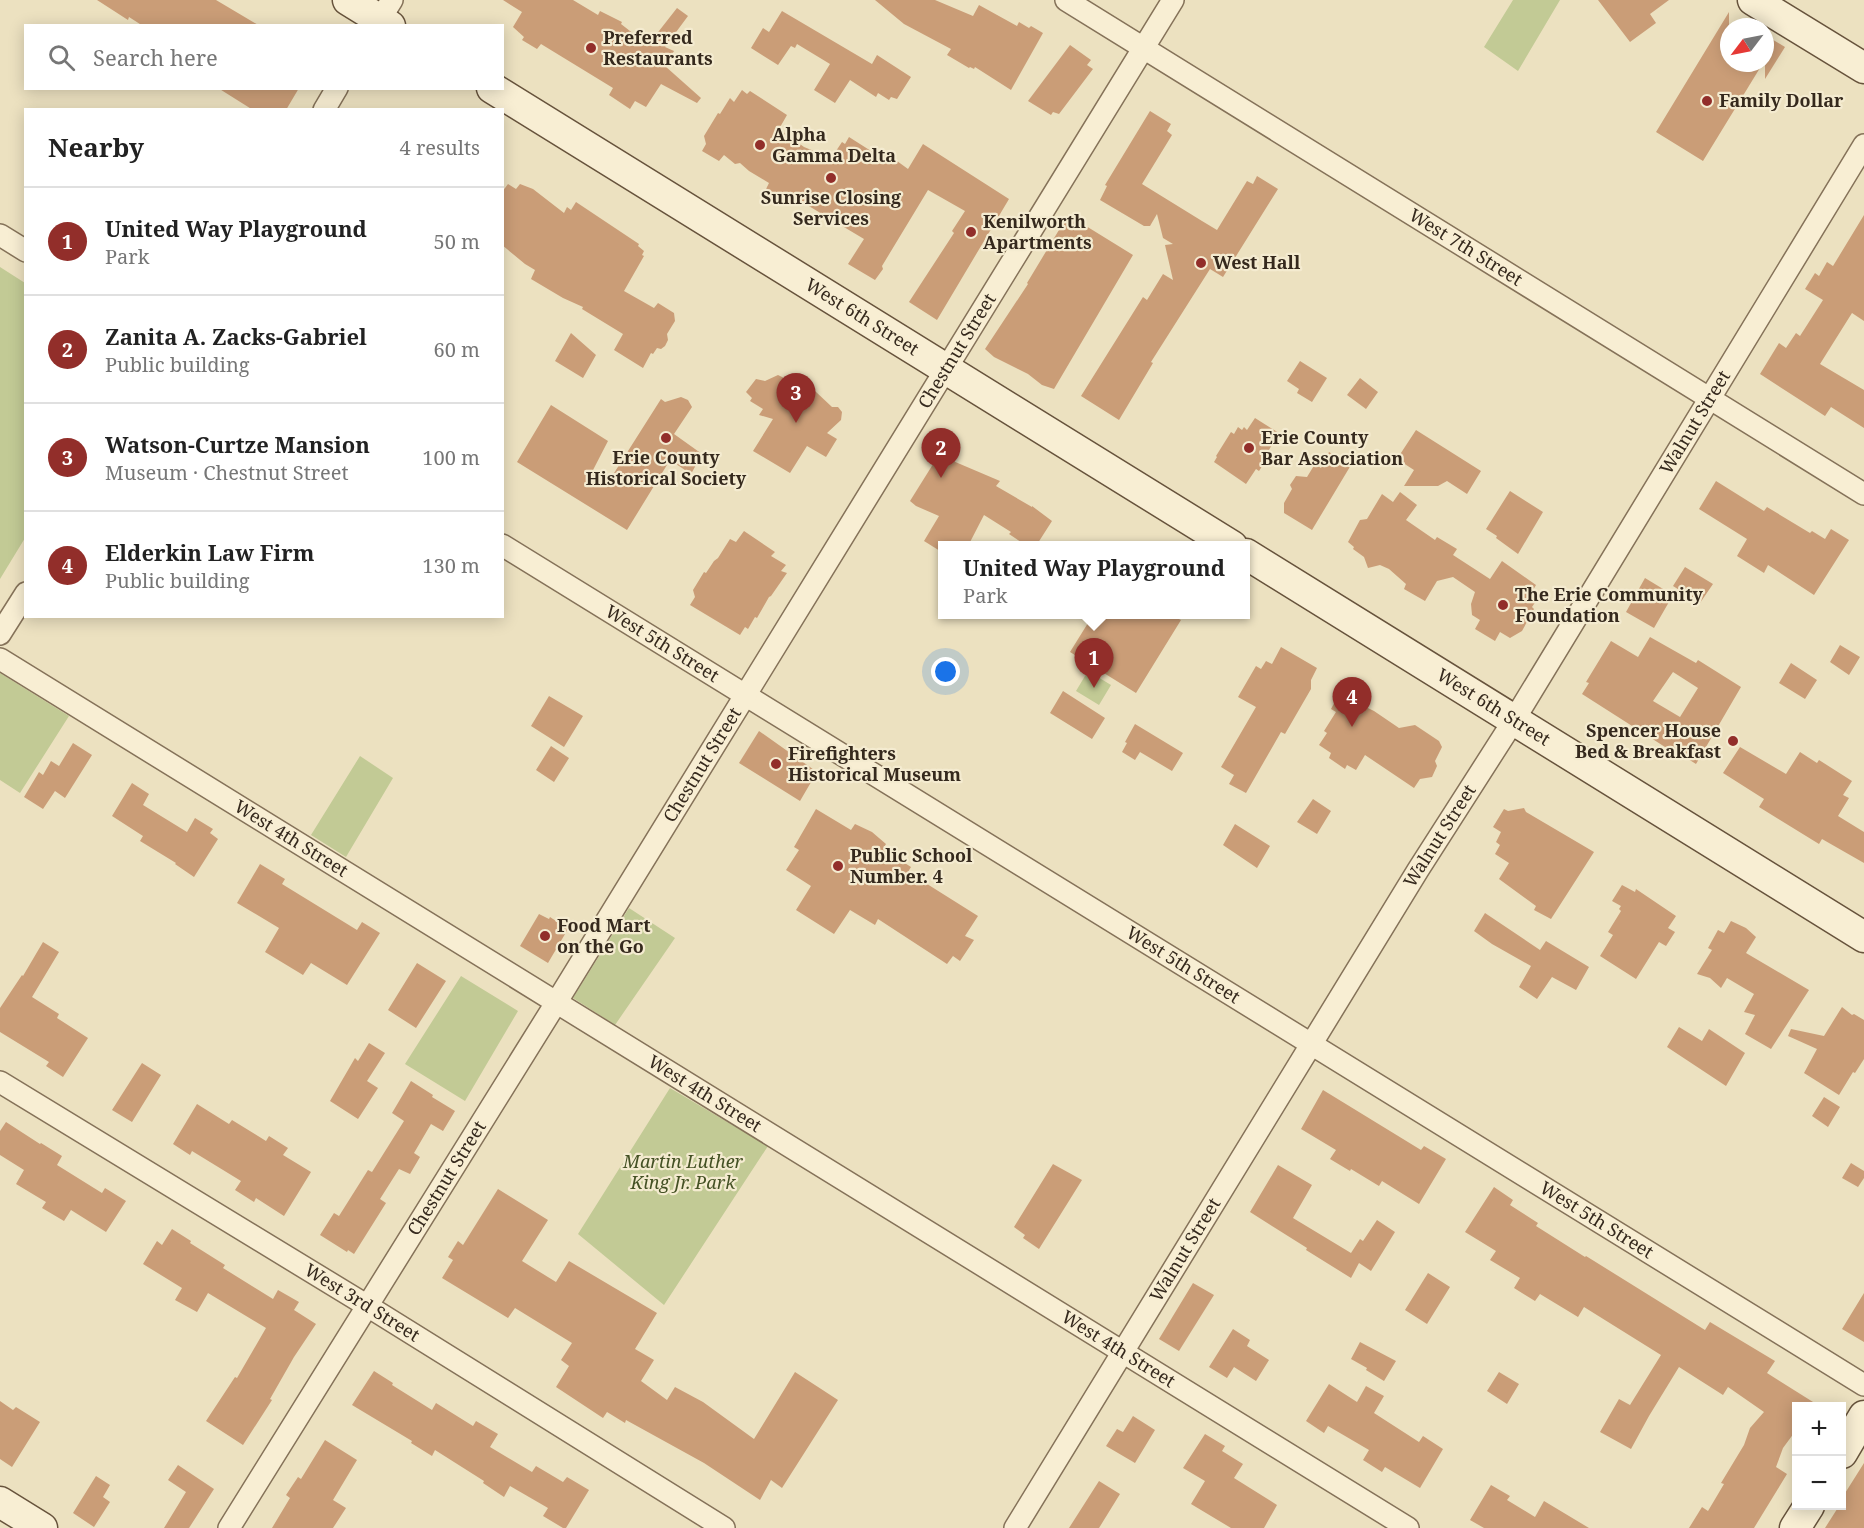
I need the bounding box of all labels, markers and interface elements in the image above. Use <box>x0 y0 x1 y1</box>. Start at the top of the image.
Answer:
north arrow <box>1720 18 1774 72</box>
search box <box>24 24 504 90</box>
place label: Preferred Restaurants <box>603 25 713 70</box>
icon: search <box>45 41 78 74</box>
marker: Preferred Restaurants <box>584 41 598 55</box>
text: Search here <box>93 42 218 72</box>
place label: Family Dollar <box>1719 88 1844 112</box>
marker: Family Dollar <box>1700 94 1714 108</box>
place label: Alpha Gamma Delta <box>772 122 896 167</box>
text: Nearby <box>48 129 144 165</box>
text: 4 results <box>400 134 480 161</box>
marker: Alpha Gamma Delta <box>753 138 767 152</box>
marker: Sunrise Closing Services <box>824 171 838 185</box>
place label: Sunrise Closing Services <box>761 185 902 230</box>
street label: West 7th Street <box>1405 202 1527 291</box>
place label: Kenilworth Apartments <box>983 209 1092 254</box>
text: United Way Playground <box>105 213 367 243</box>
marker: Kenilworth Apartments <box>964 225 978 239</box>
text: 1 <box>62 228 73 255</box>
text: 50 m <box>434 228 480 255</box>
text: Park <box>105 243 149 270</box>
place label: West Hall <box>1213 250 1301 274</box>
marker: West Hall <box>1194 256 1208 270</box>
street label: West 6th Street <box>801 272 924 360</box>
street label: Chestnut Street <box>912 288 1001 413</box>
text: Zanita A. Zacks-Gabriel <box>105 321 367 351</box>
text: 2 <box>62 336 73 363</box>
text: 60 m <box>434 336 480 363</box>
text: Public building <box>105 351 250 378</box>
street label: Walnut Street <box>1653 365 1735 478</box>
pin: 3 <box>776 374 816 423</box>
place label: Erie County Bar Association <box>1261 425 1403 470</box>
pin: 2 <box>922 428 960 478</box>
text: Watson-Curtze Mansion <box>105 429 370 459</box>
marker: Erie County Historical Society <box>659 431 673 445</box>
marker: Erie County Bar Association <box>1242 441 1256 455</box>
text: 3 <box>62 444 73 471</box>
text: 100 m <box>422 444 480 471</box>
place label: Erie County Historical Society <box>586 445 747 490</box>
text: Museum · Chestnut Street <box>105 459 349 486</box>
text: Elderkin Law Firm <box>105 537 314 567</box>
popup <box>938 541 1250 619</box>
text: 4 <box>62 552 73 579</box>
text: 130 m <box>422 552 480 579</box>
text: United Way Playground <box>963 552 1225 582</box>
text: Public building <box>105 567 250 594</box>
text: Park <box>963 582 1008 609</box>
place label: The Erie Community Foundation <box>1515 582 1703 627</box>
marker: The Erie Community Foundation <box>1496 598 1510 612</box>
street label: West 5th Street <box>601 599 724 687</box>
pin: 1 <box>1074 638 1114 688</box>
your location <box>931 657 960 686</box>
street label: West 6th Street <box>1433 662 1555 751</box>
pin: 4 <box>1332 678 1372 727</box>
street label: Chestnut Street <box>657 702 746 826</box>
place label: Spencer House Bed & Breakfast <box>1575 718 1721 763</box>
marker: Spencer House Bed & Breakfast <box>1726 734 1740 748</box>
place label: Firefighters Historical Museum <box>788 741 961 786</box>
marker: Firefighters Historical Museum <box>769 757 783 771</box>
street label: Walnut Street <box>1397 779 1481 891</box>
street label: West 4th Street <box>230 794 353 882</box>
place label: Public School Number. 4 <box>850 843 973 888</box>
marker: Public School Number. 4 <box>831 859 845 873</box>
place label: Food Mart on the Go <box>557 913 651 958</box>
street label: West 5th Street <box>1122 920 1245 1008</box>
marker: Food Mart on the Go <box>538 929 552 943</box>
street label: West 4th Street <box>644 1049 766 1137</box>
street label: Chestnut Street <box>401 1116 491 1240</box>
park label: Martin Luther King Jr. Park <box>622 1149 744 1194</box>
street label: West 5th Street <box>1536 1175 1658 1263</box>
street label: Walnut Street <box>1143 1193 1225 1306</box>
street label: West 3rd Street <box>300 1257 425 1347</box>
street label: West 4th Street <box>1057 1304 1180 1392</box>
map controls <box>1792 1402 1846 1510</box>
button: + <box>1792 1402 1846 1456</box>
button: − <box>1792 1456 1846 1510</box>

